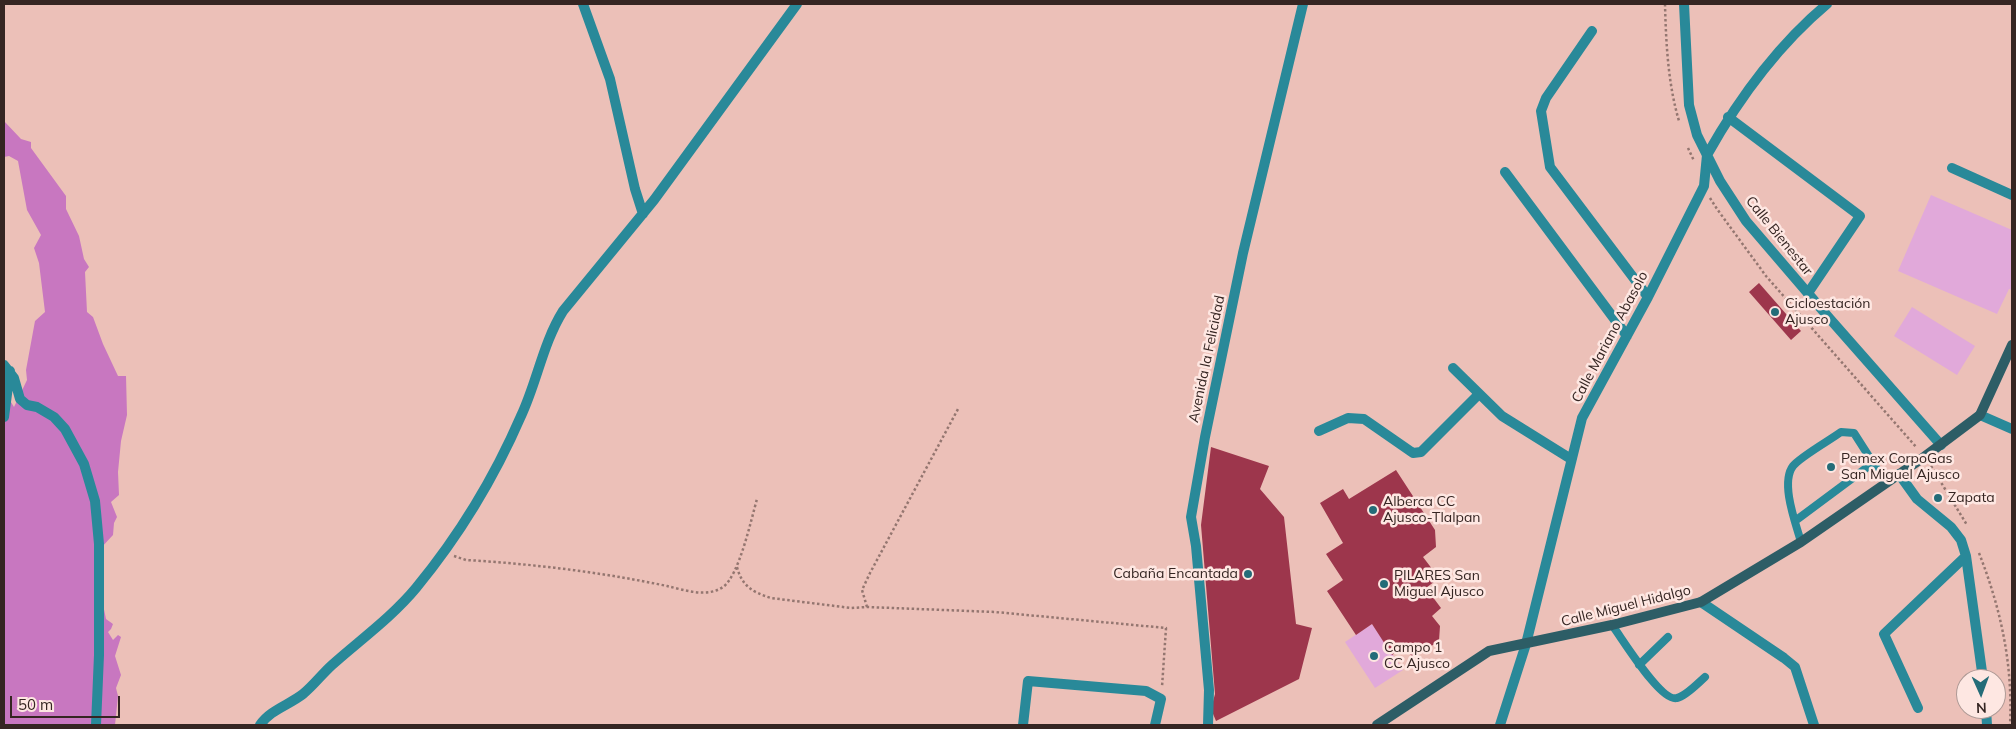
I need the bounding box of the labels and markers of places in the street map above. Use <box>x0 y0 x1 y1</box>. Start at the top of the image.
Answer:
place label: Cicloestación Ajusco <box>1785 296 1870 328</box>
marker: Cicloestación Ajusco <box>1769 306 1781 318</box>
place label: Pemex CorpoGas San Miguel Ajusco <box>1841 451 1960 484</box>
marker: Pemex CorpoGas San Miguel Ajusco <box>1825 461 1837 473</box>
place label: Zapata <box>1948 490 1995 506</box>
marker: Zapata <box>1932 492 1944 504</box>
place label: Alberca CC Ajusco-Tlalpan <box>1383 494 1481 526</box>
marker: Alberca CC Ajusco-Tlalpan <box>1367 504 1379 516</box>
place label: Cabaña Encantada <box>1113 566 1238 582</box>
marker: Cabaña Encantada <box>1242 568 1254 580</box>
place label: PILARES San Miguel Ajusco <box>1394 568 1484 600</box>
marker: PILARES San Miguel Ajusco <box>1378 578 1390 590</box>
place label: Campo 1 CC Ajusco <box>1384 640 1450 672</box>
marker: Campo 1 CC Ajusco <box>1368 650 1380 662</box>

